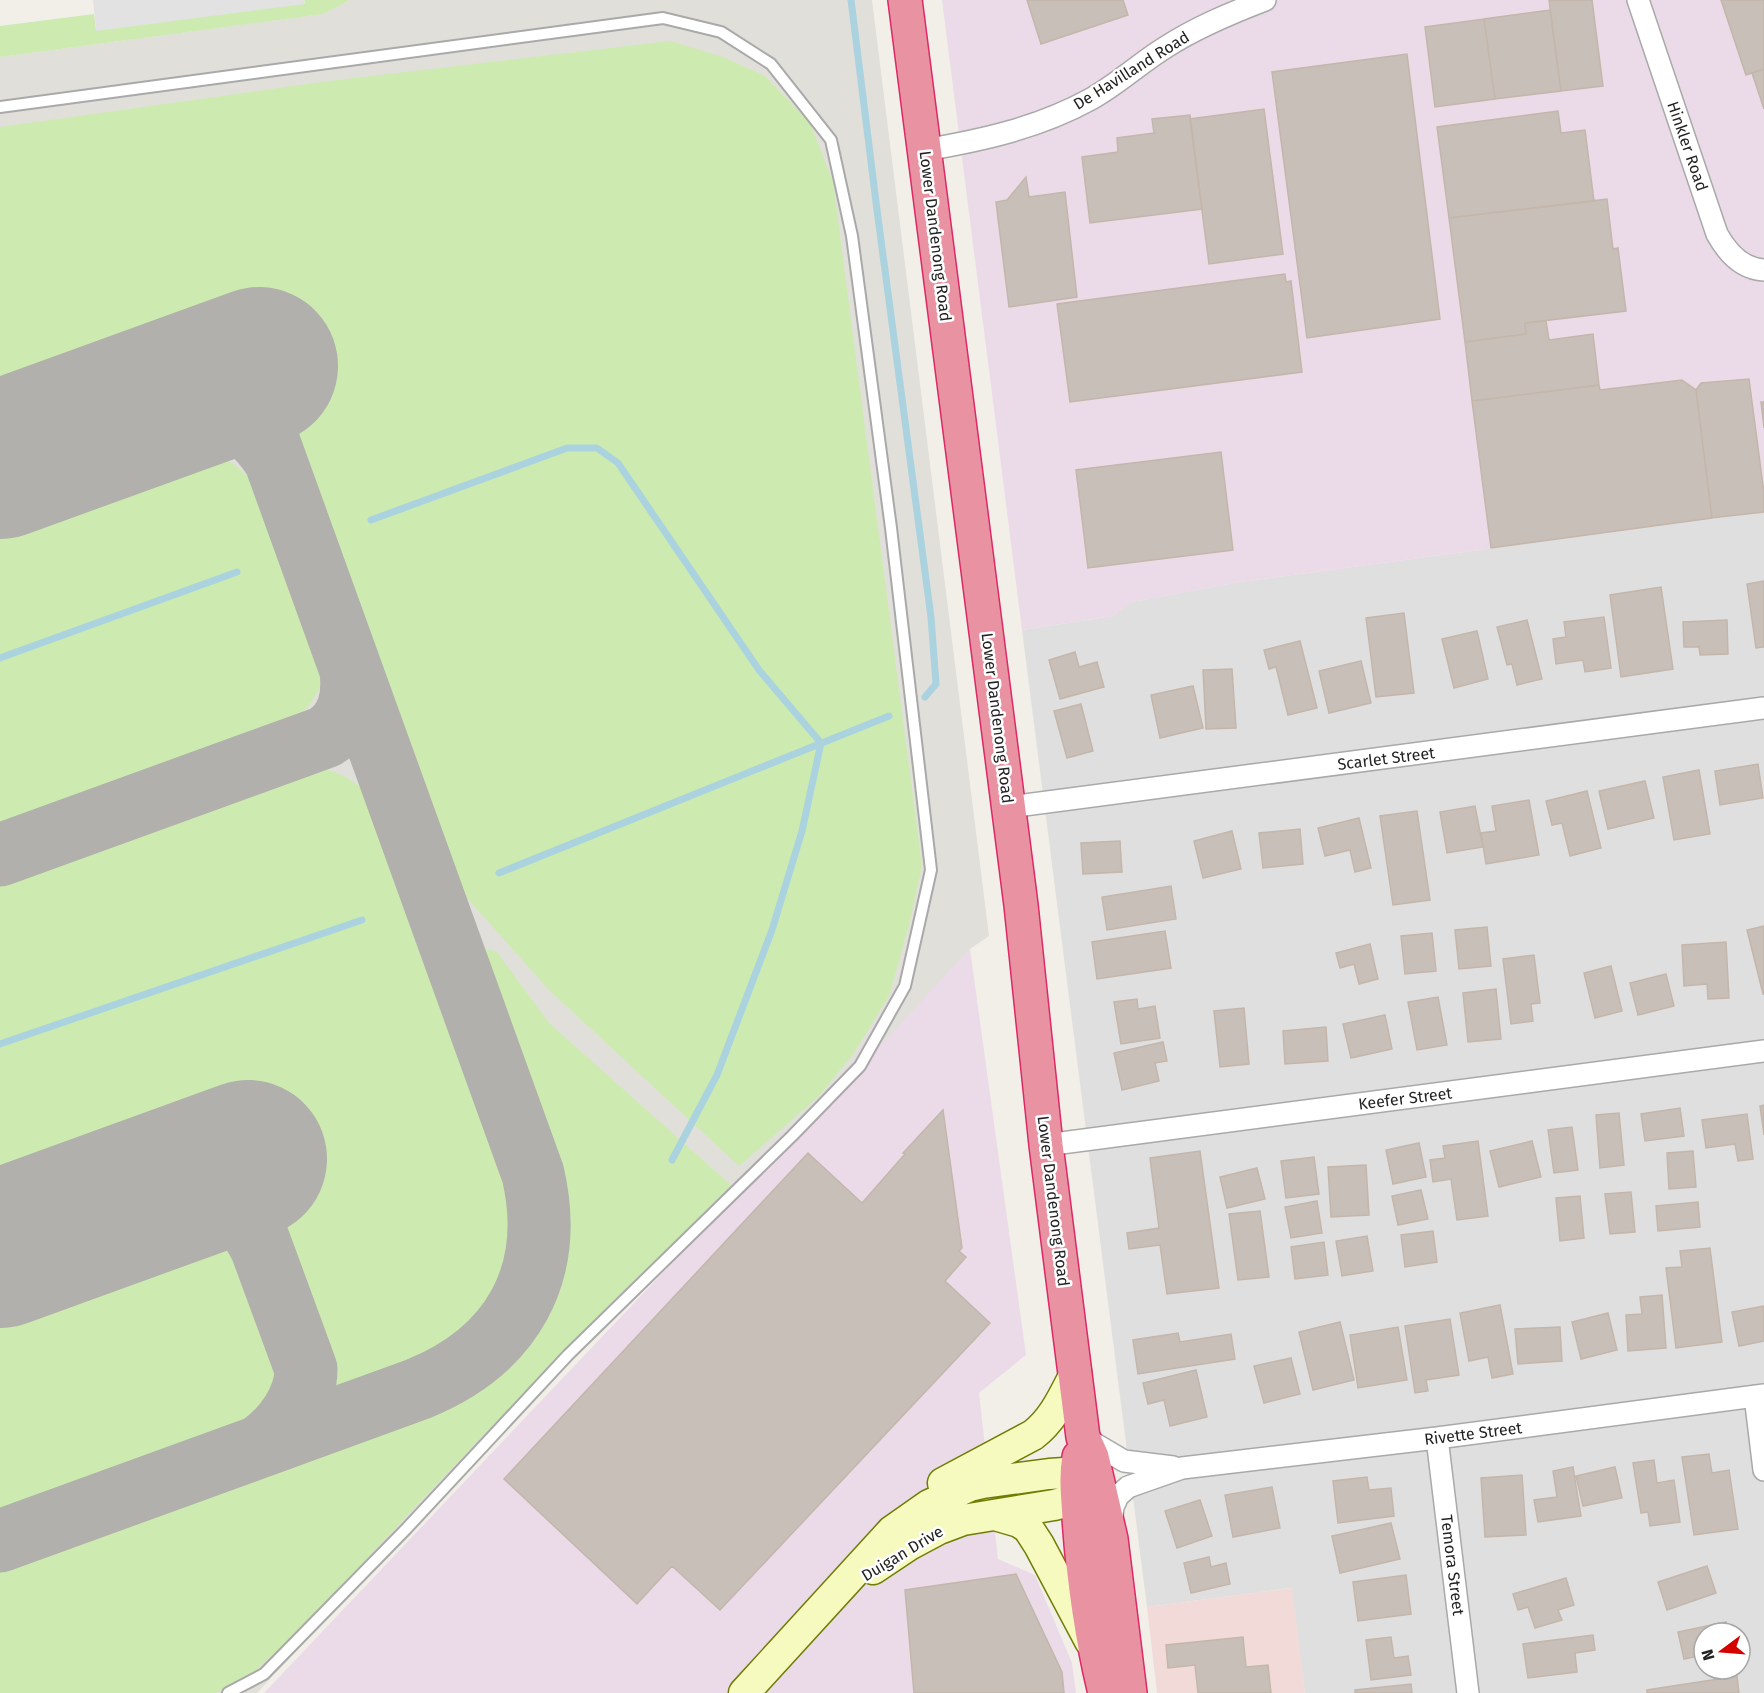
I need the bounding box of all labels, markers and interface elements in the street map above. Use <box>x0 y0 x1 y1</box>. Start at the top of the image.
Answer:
street label: De Havilland Road <box>1070 27 1193 114</box>
street label: Hinkler Road <box>1663 99 1712 194</box>
street label: Lower Dandenong Road <box>916 150 955 322</box>
street label: Lower Dandenong Road <box>978 632 1017 804</box>
street label: Scarlet Street <box>1336 743 1436 774</box>
street label: Keefer Street <box>1357 1083 1453 1114</box>
street label: Lower Dandenong Road <box>1034 1115 1073 1287</box>
street label: Rivette Street <box>1423 1418 1523 1449</box>
street label: Temora Street <box>1437 1514 1468 1617</box>
street label: Duigan Drive <box>858 1522 947 1585</box>
north arrow <box>1692 1621 1752 1681</box>
text: N <box>1697 1647 1719 1663</box>

